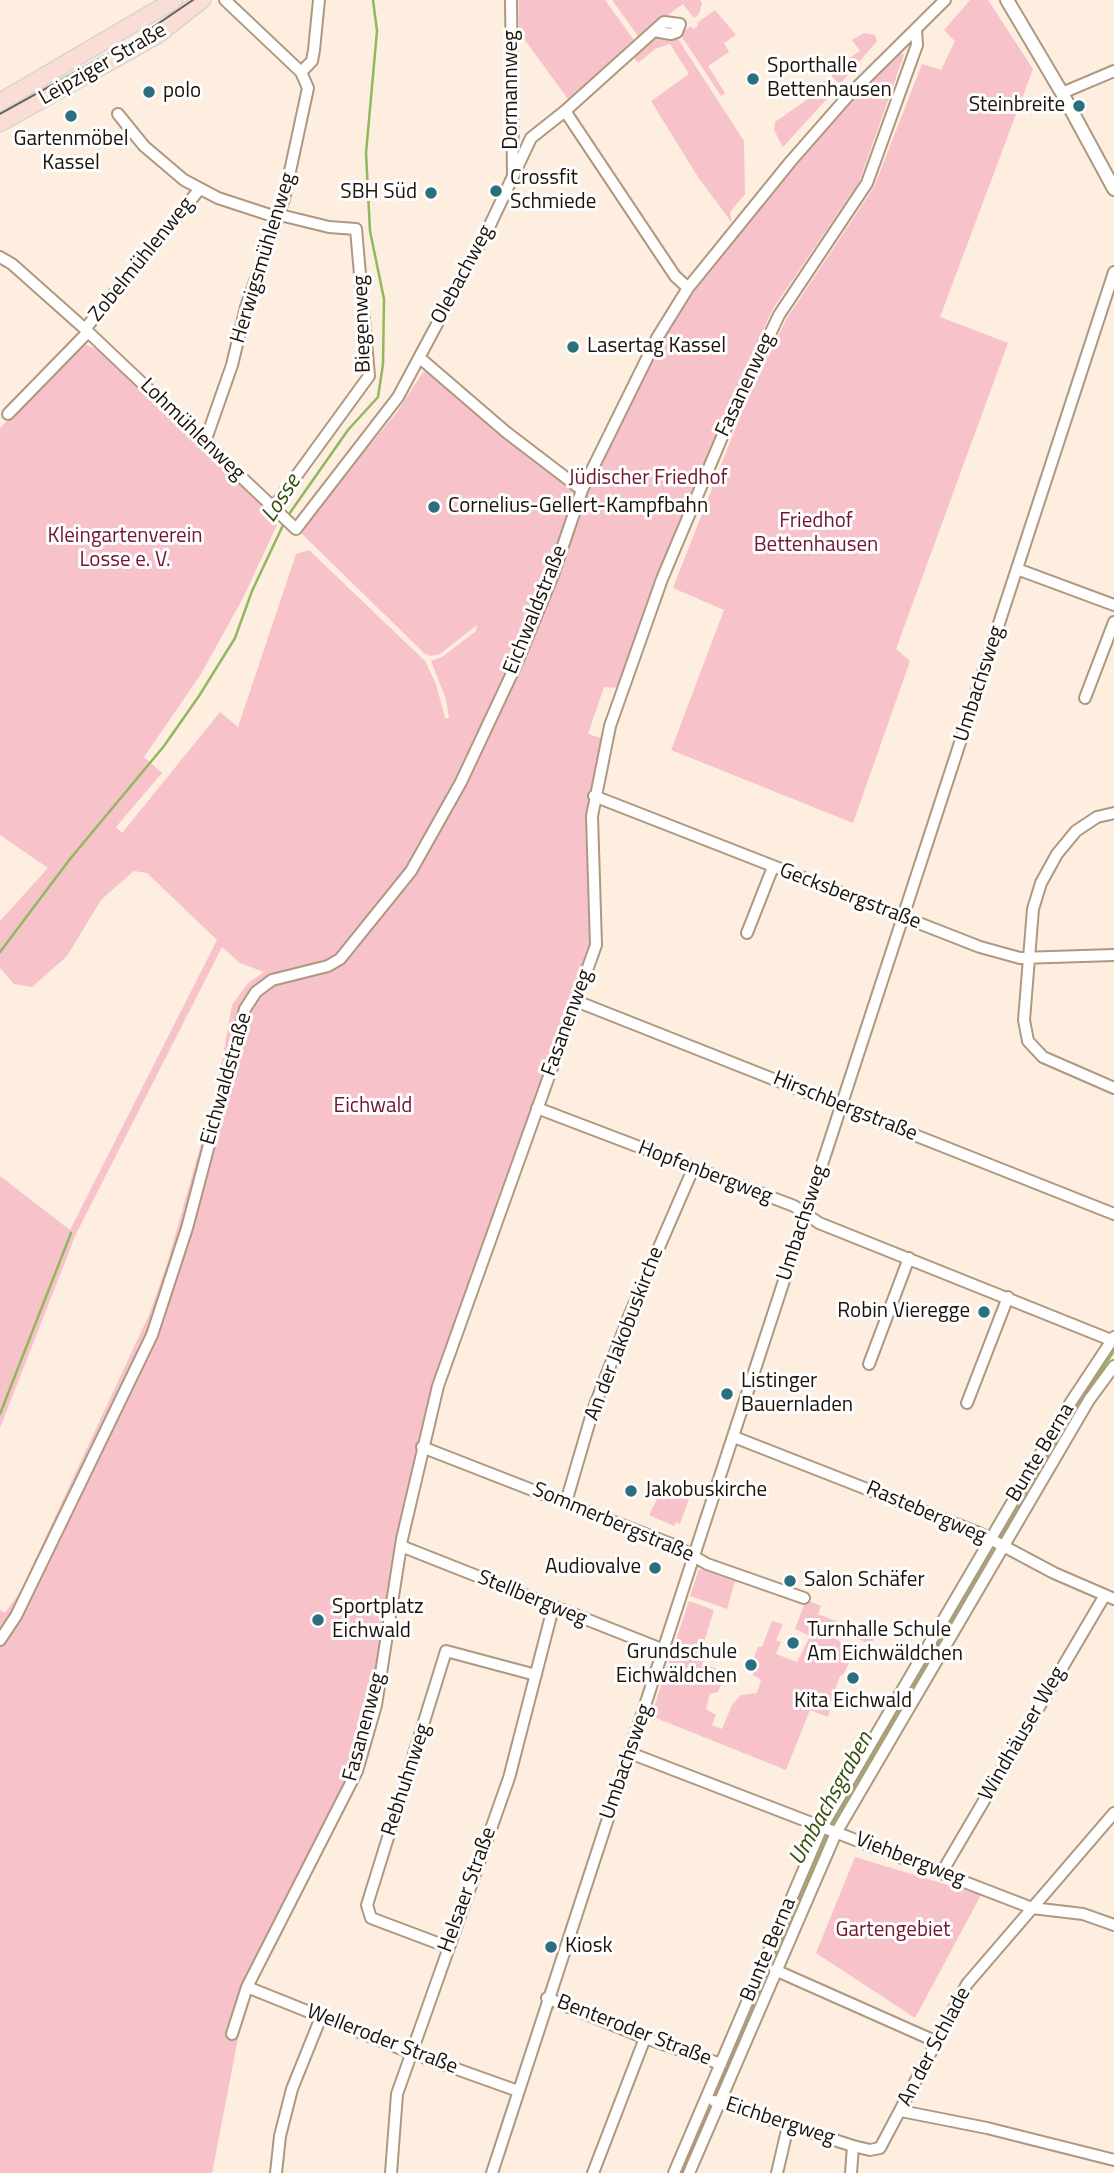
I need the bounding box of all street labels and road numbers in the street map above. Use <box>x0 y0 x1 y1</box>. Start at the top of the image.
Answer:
street label: Leipziger Straße <box>35 18 171 112</box>
street label: Dormannweg <box>499 30 525 150</box>
street label: Herwigsmühlenweg <box>226 170 302 346</box>
street label: Zobelmühlenweg <box>84 193 200 327</box>
street label: Olebachweg <box>426 221 500 329</box>
street label: Biegenweg <box>349 275 377 373</box>
street label: Fasanenweg <box>711 329 781 441</box>
street label: Lohmühlenweg <box>134 374 250 486</box>
street label: Eichwaldstraße <box>499 542 573 678</box>
street label: Umbachsweg <box>949 623 1011 745</box>
street label: Gecksbergstraße <box>776 858 924 936</box>
street label: Fasanenweg <box>537 966 599 1080</box>
street label: Eichwaldstraße <box>196 1010 258 1148</box>
street label: Hirschbergstraße <box>769 1067 921 1147</box>
street label: Hopfenbergweg <box>634 1136 776 1210</box>
street label: Umbachsweg <box>772 1162 834 1284</box>
street label: An der Jakobuskirche <box>580 1244 670 1424</box>
street label: Bunte Berna <box>1002 1399 1080 1507</box>
street label: Rastebergweg <box>862 1476 990 1550</box>
street label: Sommerbergstraße <box>529 1478 697 1568</box>
street label: Stellbergweg <box>474 1566 590 1632</box>
street label: Windhäuser Weg <box>974 1663 1072 1805</box>
street label: Fasanenweg <box>338 1670 392 1784</box>
street label: Umbachsweg <box>596 1701 658 1823</box>
street label: Rebhuhnweg <box>377 1721 437 1839</box>
street label: Helsaer Straße <box>434 1824 502 1956</box>
street label: Viehbergweg <box>852 1828 968 1892</box>
street label: Bunte Berna <box>736 1894 802 2006</box>
street label: An der Schlade <box>893 1983 977 2111</box>
street label: Benteroder Straße <box>553 1990 715 2072</box>
street label: Welleroder Straße <box>303 2000 461 2080</box>
street label: Eichbergweg <box>722 2092 838 2152</box>

